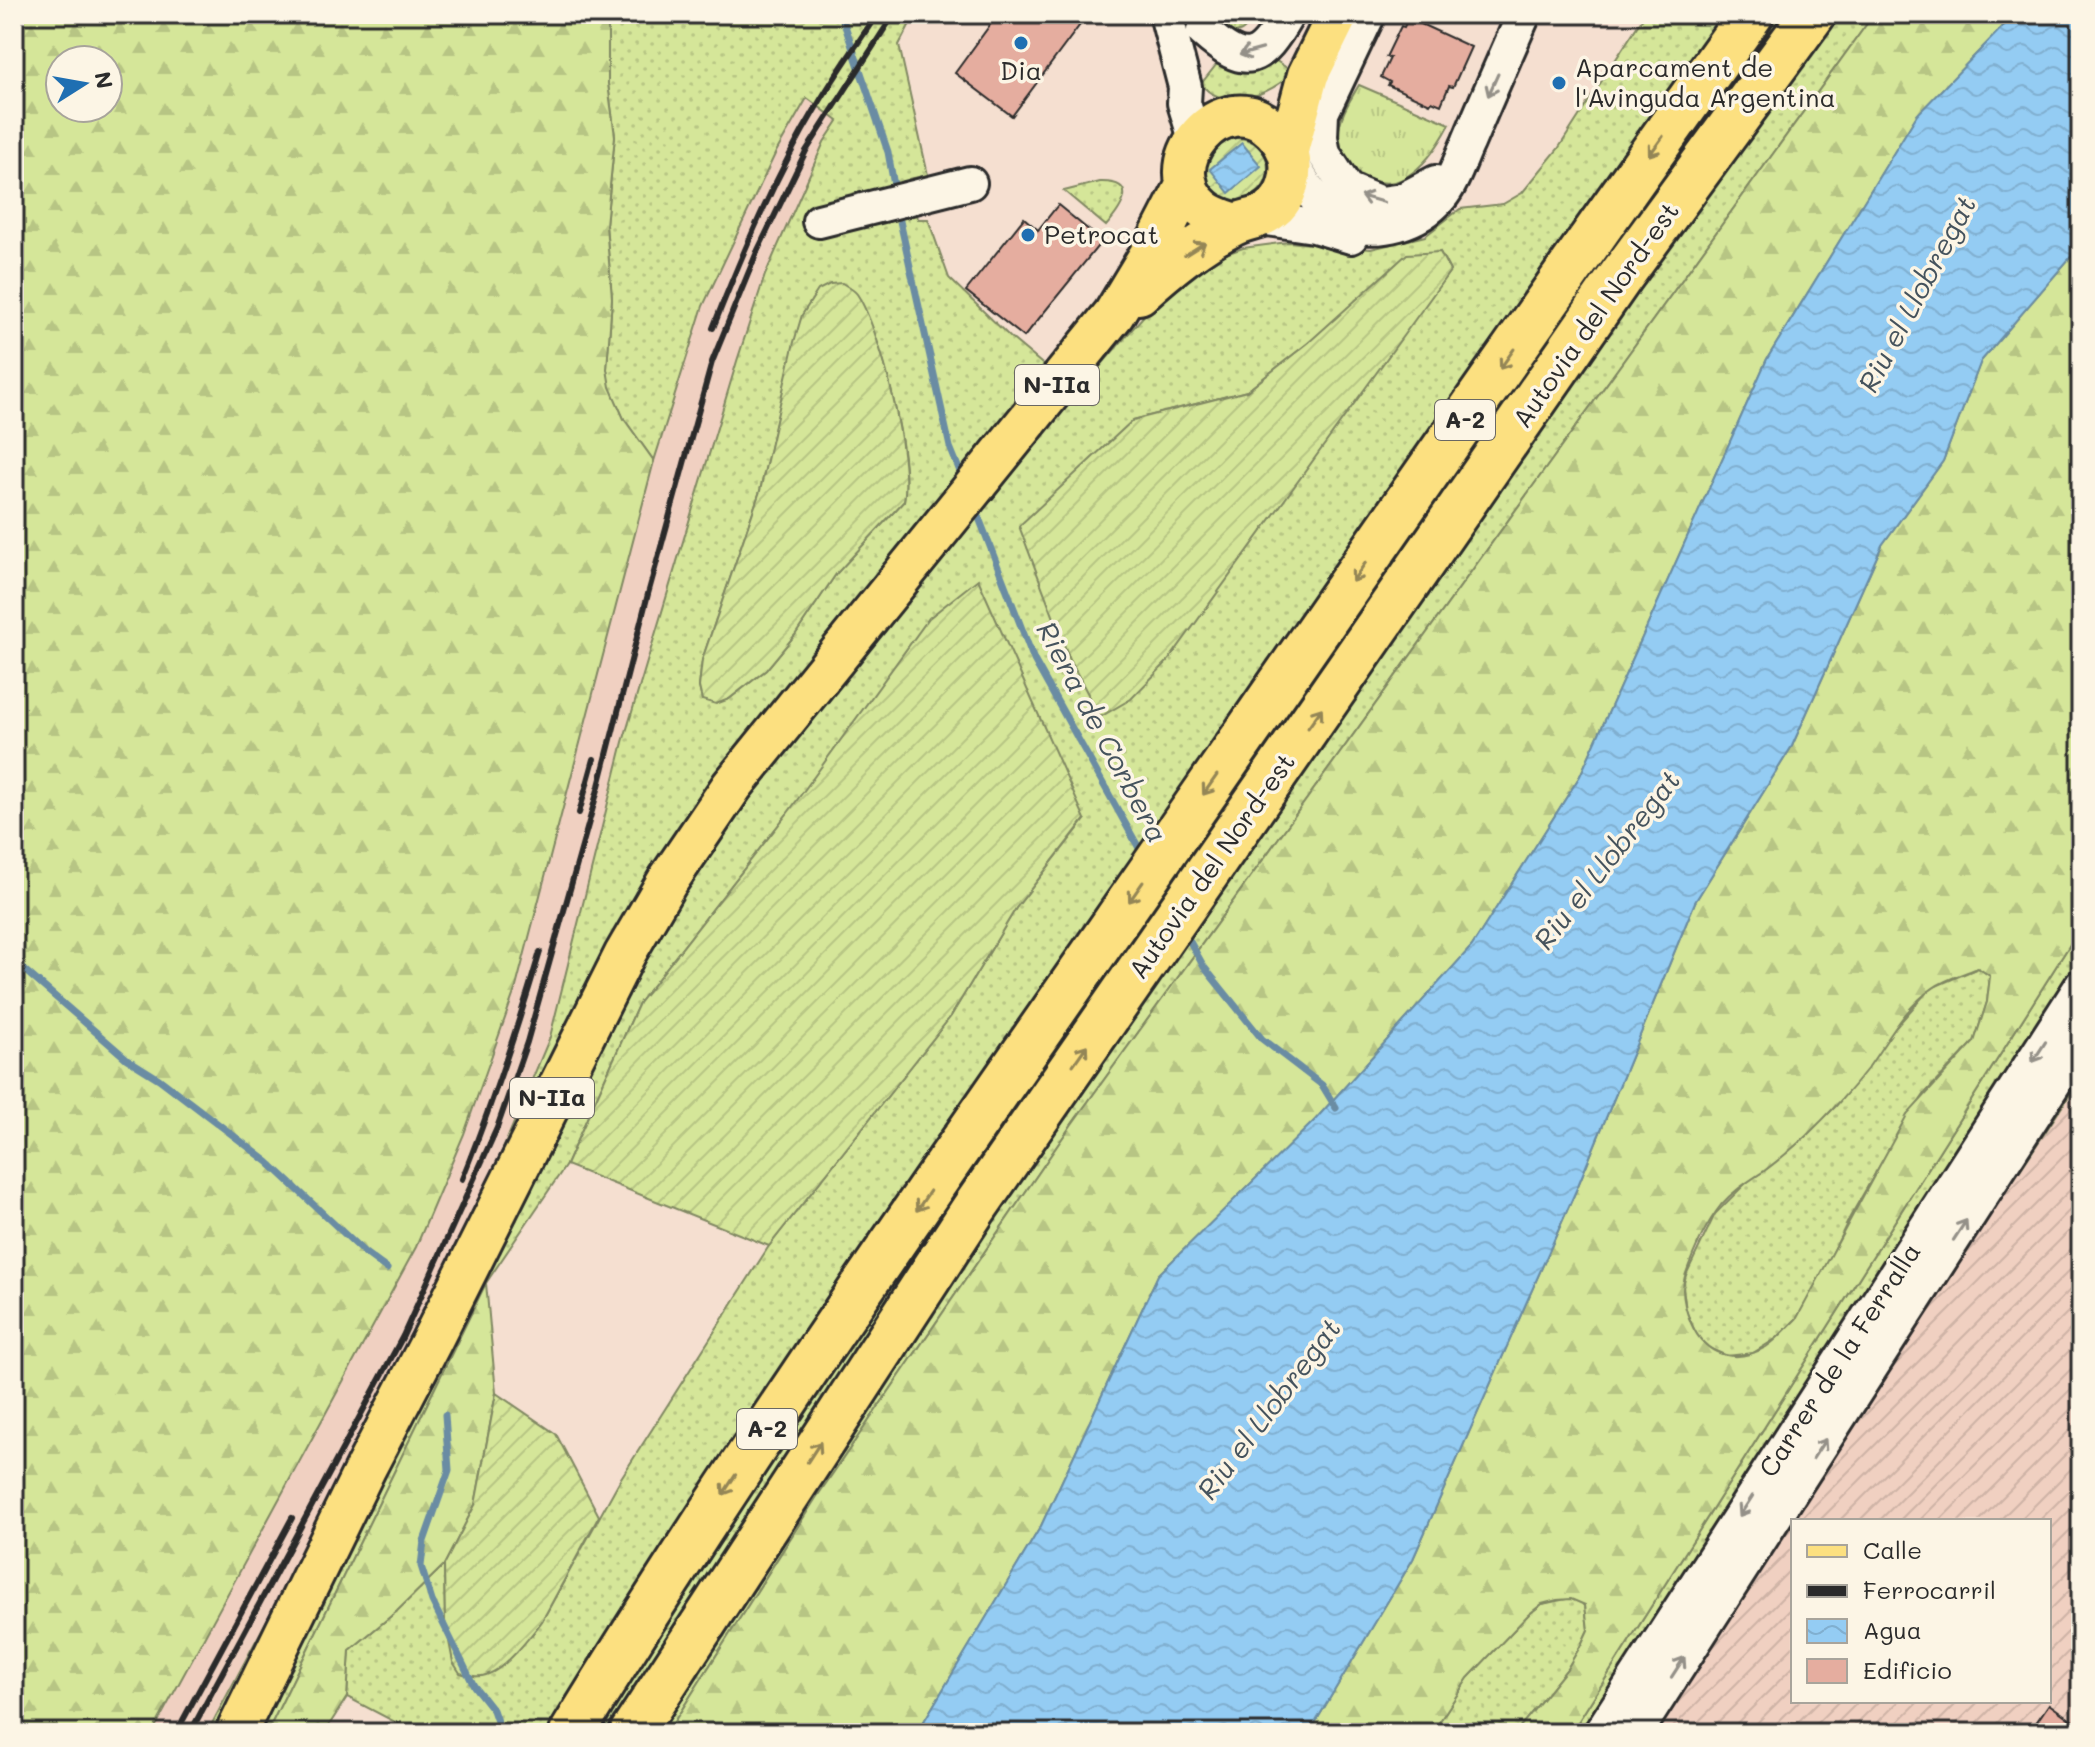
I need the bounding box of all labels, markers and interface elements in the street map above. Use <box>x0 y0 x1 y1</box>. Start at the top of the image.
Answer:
marker: Dia <box>1012 34 1030 52</box>
north arrow <box>44 44 124 124</box>
one-way arrow <box>1238 45 1264 60</box>
place label: Aparcament de l'Avinguda Argentina <box>1575 50 1836 114</box>
place label: Dia <box>1000 53 1042 87</box>
text: N <box>88 69 120 91</box>
one-way arrow <box>1484 73 1499 97</box>
marker: Aparcament de l'Avinguda Argentina <box>1550 74 1568 92</box>
one-way arrow <box>1648 134 1665 156</box>
water label: Riu el Llobregat <box>1849 189 1983 398</box>
one-way arrow <box>1360 191 1386 206</box>
street label: Autovia del Nord-est <box>1504 195 1686 434</box>
place label: Petrocat <box>1044 217 1159 251</box>
marker: Petrocat <box>1019 226 1037 244</box>
one-way arrow <box>1183 240 1206 256</box>
one-way arrow <box>1499 347 1515 369</box>
road number: N-IIa <box>1015 365 1099 405</box>
road number: A-2 <box>1435 400 1495 440</box>
one-way arrow <box>1351 560 1367 582</box>
water label: Riera de Corbera <box>1029 615 1176 848</box>
one-way arrow <box>1307 707 1323 729</box>
street label: Autovia del Nord-est <box>1120 746 1302 985</box>
water label: Riu el Llobregat <box>1525 763 1687 956</box>
one-way arrow <box>1202 774 1218 796</box>
one-way arrow <box>1128 880 1144 902</box>
one-way arrow <box>2030 1040 2046 1063</box>
one-way arrow <box>1072 1045 1088 1067</box>
road number: N-IIa <box>510 1078 594 1118</box>
one-way arrow <box>914 1189 931 1211</box>
one-way arrow <box>1952 1219 1968 1242</box>
street label: Carrer de la Ferralla <box>1751 1236 1928 1483</box>
water label: Riu el Llobregat <box>1188 1311 1348 1506</box>
road number: A-2 <box>737 1409 797 1449</box>
one-way arrow <box>1811 1438 1828 1460</box>
one-way arrow <box>806 1441 822 1463</box>
one-way arrow <box>721 1474 737 1496</box>
one-way arrow <box>1738 1494 1754 1517</box>
legend <box>1791 1519 2051 1703</box>
text: Calle <box>1863 1534 1922 1565</box>
text: Ferrocarril <box>1863 1574 1996 1605</box>
text: Agua <box>1863 1614 1922 1645</box>
text: Edificio <box>1863 1654 1952 1685</box>
one-way arrow <box>1670 1657 1687 1679</box>

